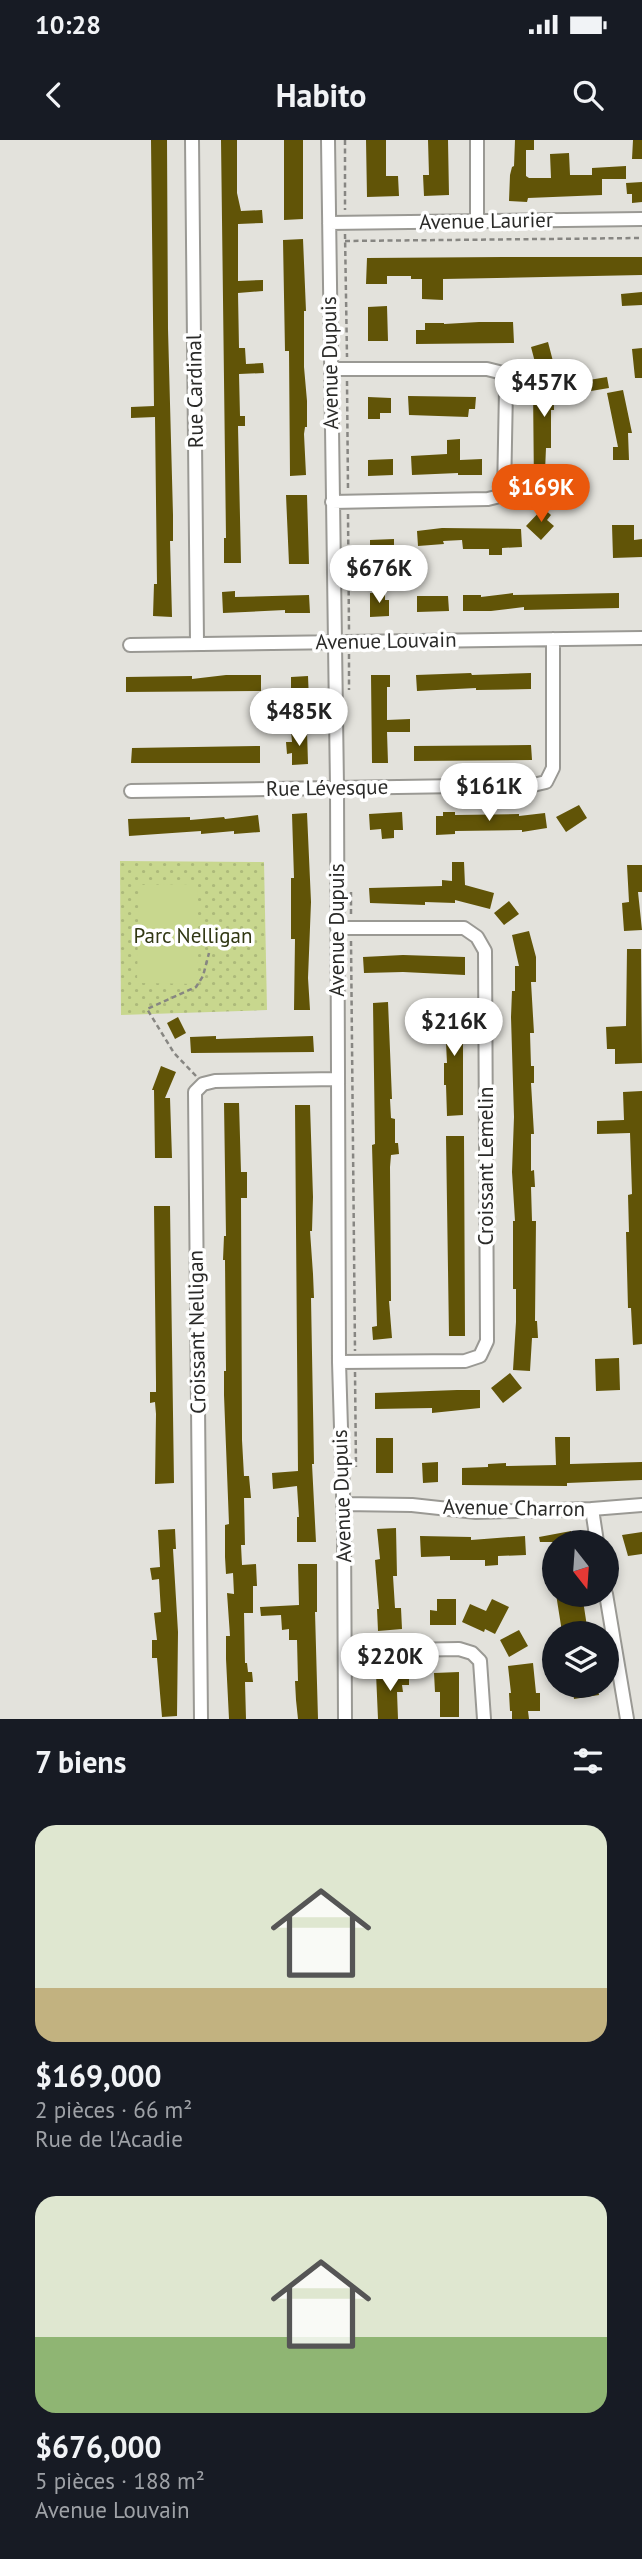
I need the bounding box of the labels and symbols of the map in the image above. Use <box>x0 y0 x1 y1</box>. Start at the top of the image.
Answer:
street label: Avenue Laurier <box>419 206 553 235</box>
street label: Avenue Dupuis <box>315 296 344 430</box>
street label: Rue Cardinal <box>180 334 209 448</box>
pin: $457K <box>495 359 593 419</box>
pin: $169K <box>492 464 590 524</box>
pin: $676K <box>330 546 428 605</box>
street label: Avenue Louvain <box>315 626 457 655</box>
pin: $485K <box>250 688 348 748</box>
pin: $161K <box>440 764 538 823</box>
street label: Rue Lévesque <box>266 773 388 802</box>
street label: Avenue Dupuis <box>323 863 350 997</box>
park label: Parc Nelligan <box>133 922 253 949</box>
pin: $216K <box>405 998 503 1058</box>
street label: Croissant Lemelin <box>472 1086 499 1246</box>
street label: Croissant Nelligan <box>182 1250 211 1414</box>
street label: Avenue Dupuis <box>326 1429 357 1563</box>
street label: Avenue Charron <box>443 1493 585 1522</box>
north arrow <box>542 1530 620 1606</box>
pin: $220K <box>341 1634 439 1693</box>

